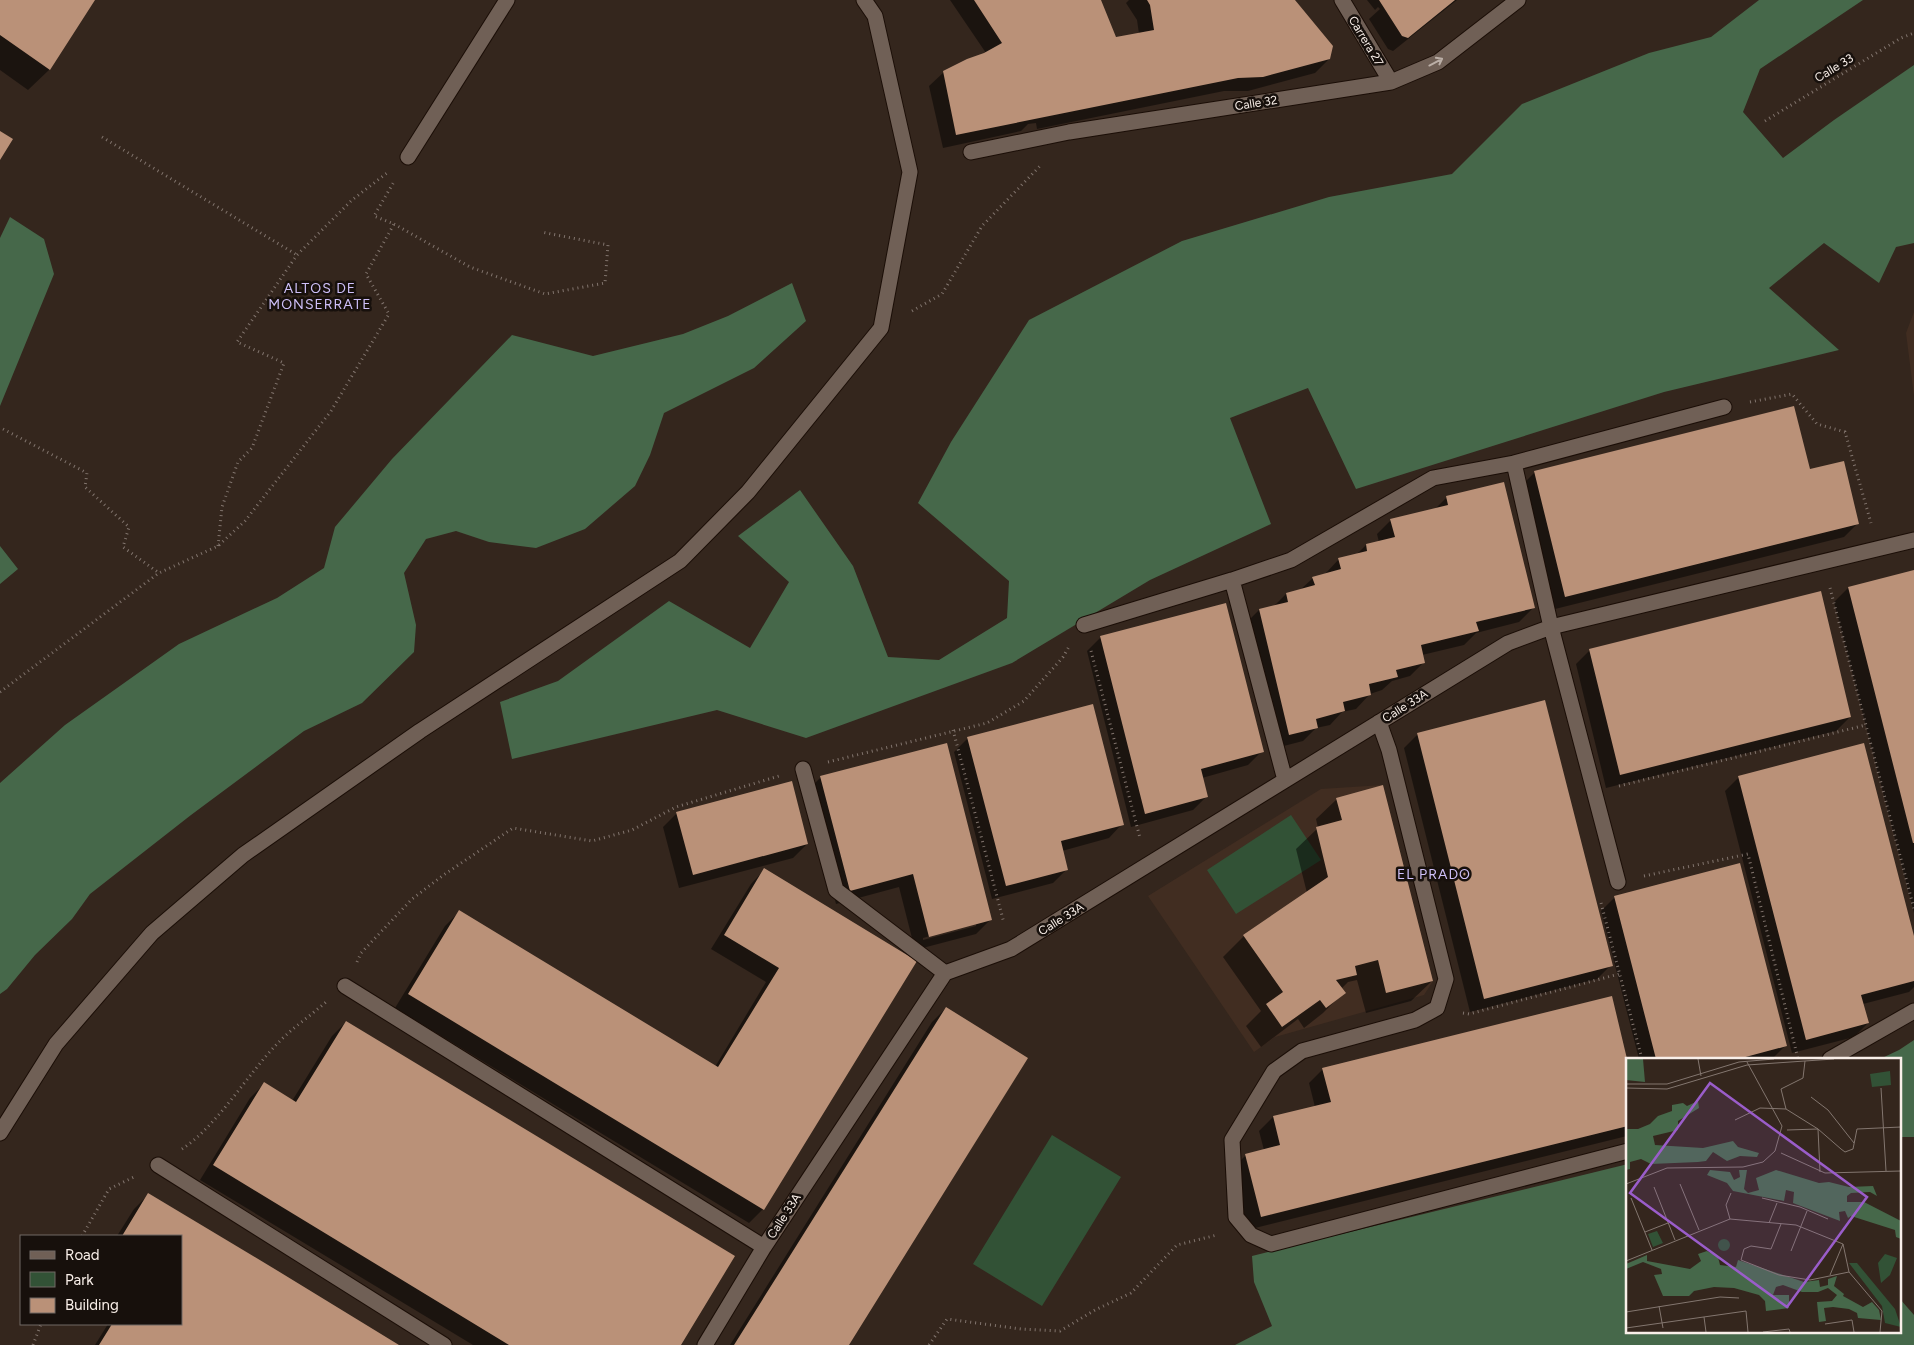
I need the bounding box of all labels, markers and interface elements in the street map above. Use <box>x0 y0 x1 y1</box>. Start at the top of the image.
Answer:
street label: Carrera 27 <box>1346 14 1387 69</box>
street label: Calle 33 <box>1812 51 1856 85</box>
one-way arrow <box>1428 57 1443 67</box>
street label: Calle 32 <box>1234 93 1278 113</box>
district label: ALTOS DE MONSERRATE <box>268 280 372 313</box>
street label: Calle 33A <box>1380 687 1430 725</box>
district label: EL PRADO <box>1397 866 1471 883</box>
street label: Calle 33A <box>1036 900 1086 938</box>
inset map <box>1626 1058 1902 1332</box>
street label: Calle 33A <box>764 1191 804 1241</box>
legend <box>20 1235 182 1325</box>
text: Road <box>65 1246 100 1264</box>
text: Park <box>65 1271 94 1289</box>
text: Building <box>65 1296 119 1314</box>

